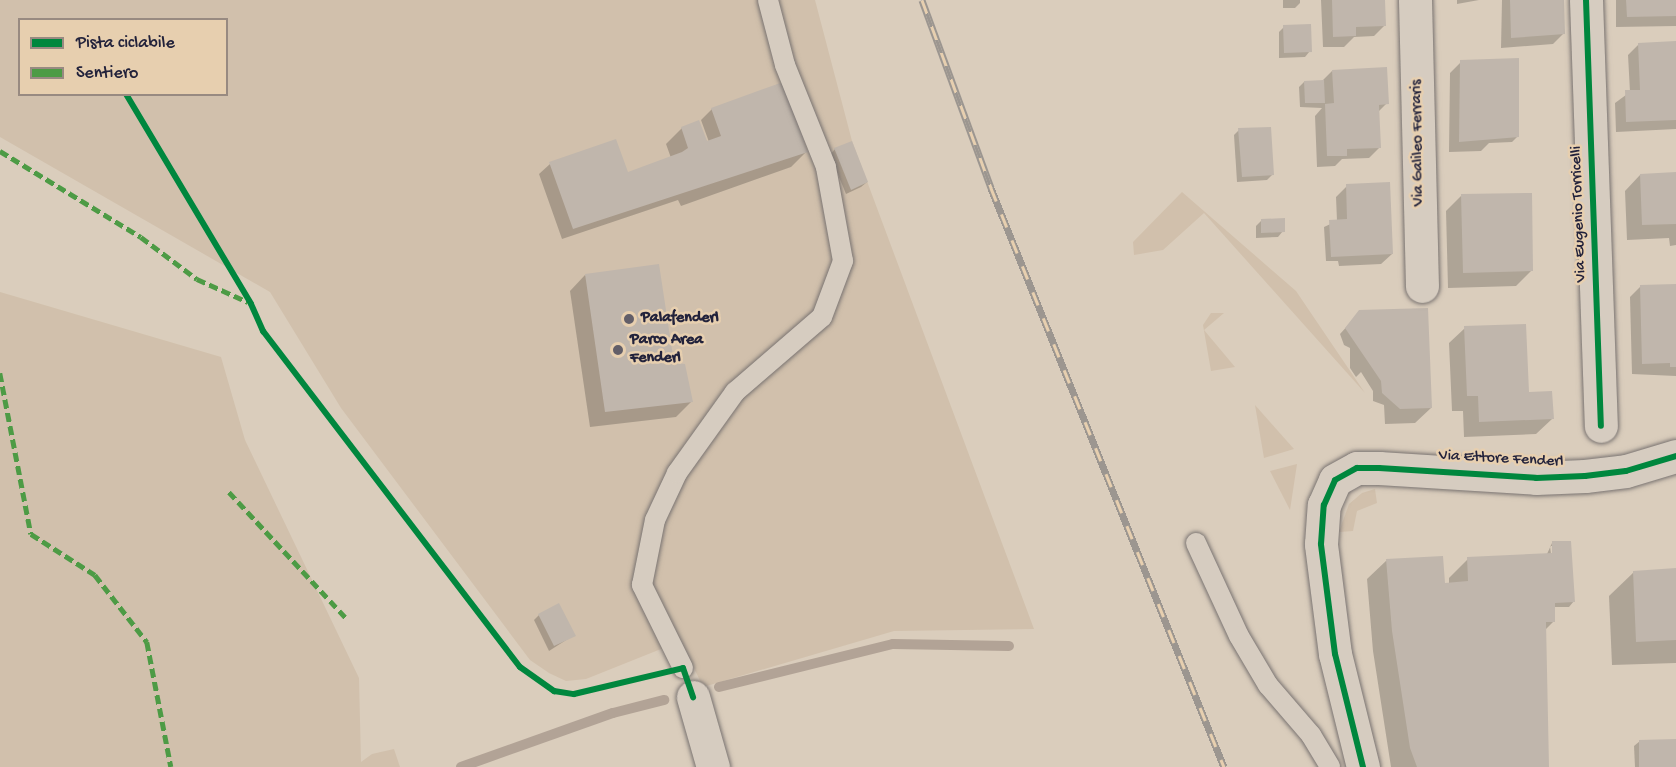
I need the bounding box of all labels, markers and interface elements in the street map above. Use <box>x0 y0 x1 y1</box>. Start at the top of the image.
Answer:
legend <box>18 18 228 96</box>
text: Pista ciclabile <box>76 33 175 54</box>
text: Sentiero <box>76 63 138 84</box>
street label: Via Galileo Ferraris <box>1408 80 1430 206</box>
street label: Via Eugenio Torricelli <box>1568 145 1592 283</box>
place label: Palafenderl <box>641 309 719 329</box>
marker: Palafenderl <box>622 312 636 326</box>
place label: Parco Area Fenderl <box>630 331 703 369</box>
marker: Parco Area Fenderl <box>611 343 625 357</box>
street label: Via Ettore Fenderl <box>1438 447 1564 473</box>

